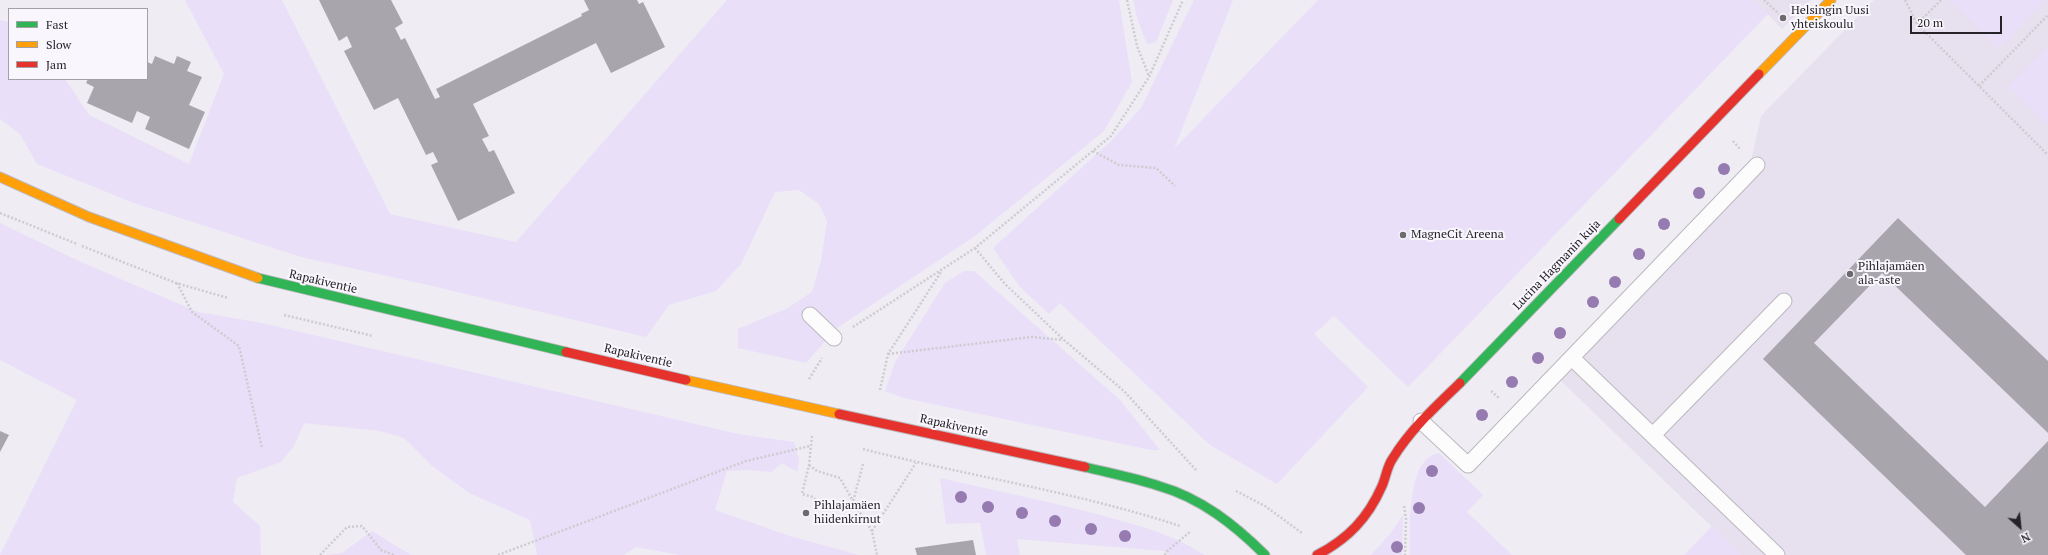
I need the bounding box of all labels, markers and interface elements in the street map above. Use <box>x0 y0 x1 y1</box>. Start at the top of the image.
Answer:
place label: Helsingin Uusi yhteiskoulu <box>1791 4 1869 32</box>
legend <box>8 8 148 80</box>
scale bar <box>1912 8 2004 34</box>
marker: Helsingin Uusi yhteiskoulu <box>1778 13 1788 23</box>
text: 20 m <box>1917 15 1943 30</box>
text: Fast <box>46 17 68 32</box>
text: Slow <box>46 37 71 52</box>
text: Jam <box>46 57 67 72</box>
street label: Lucina Hagmanin kuja <box>1510 217 1604 313</box>
place label: MagneCit Areena <box>1411 228 1504 242</box>
marker: MagneCit Areena <box>1398 230 1408 240</box>
place label: Pihlajamäen ala-aste <box>1858 260 1925 288</box>
street label: Rapakiventie <box>288 267 358 297</box>
marker: Pihlajamäen ala-aste <box>1845 269 1855 279</box>
street label: Rapakiventie <box>603 341 673 371</box>
street label: Rapakiventie <box>919 412 989 440</box>
place label: Pihlajamäen hiidenkirnut <box>814 499 881 527</box>
north arrow <box>2000 507 2040 547</box>
marker: Pihlajamäen hiidenkirnut <box>801 508 811 518</box>
text: N <box>2019 530 2032 546</box>

